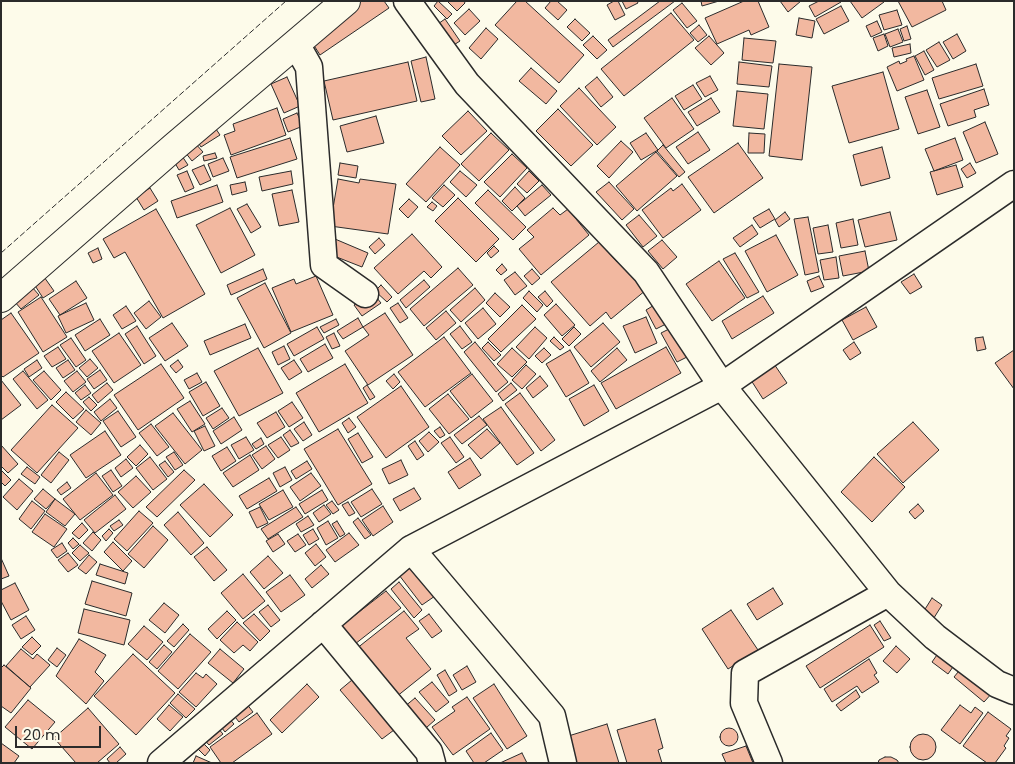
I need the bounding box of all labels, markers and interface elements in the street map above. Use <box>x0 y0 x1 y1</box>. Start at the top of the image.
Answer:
scale bar <box>18 716 104 748</box>
text: 20 m <box>23 724 61 745</box>

